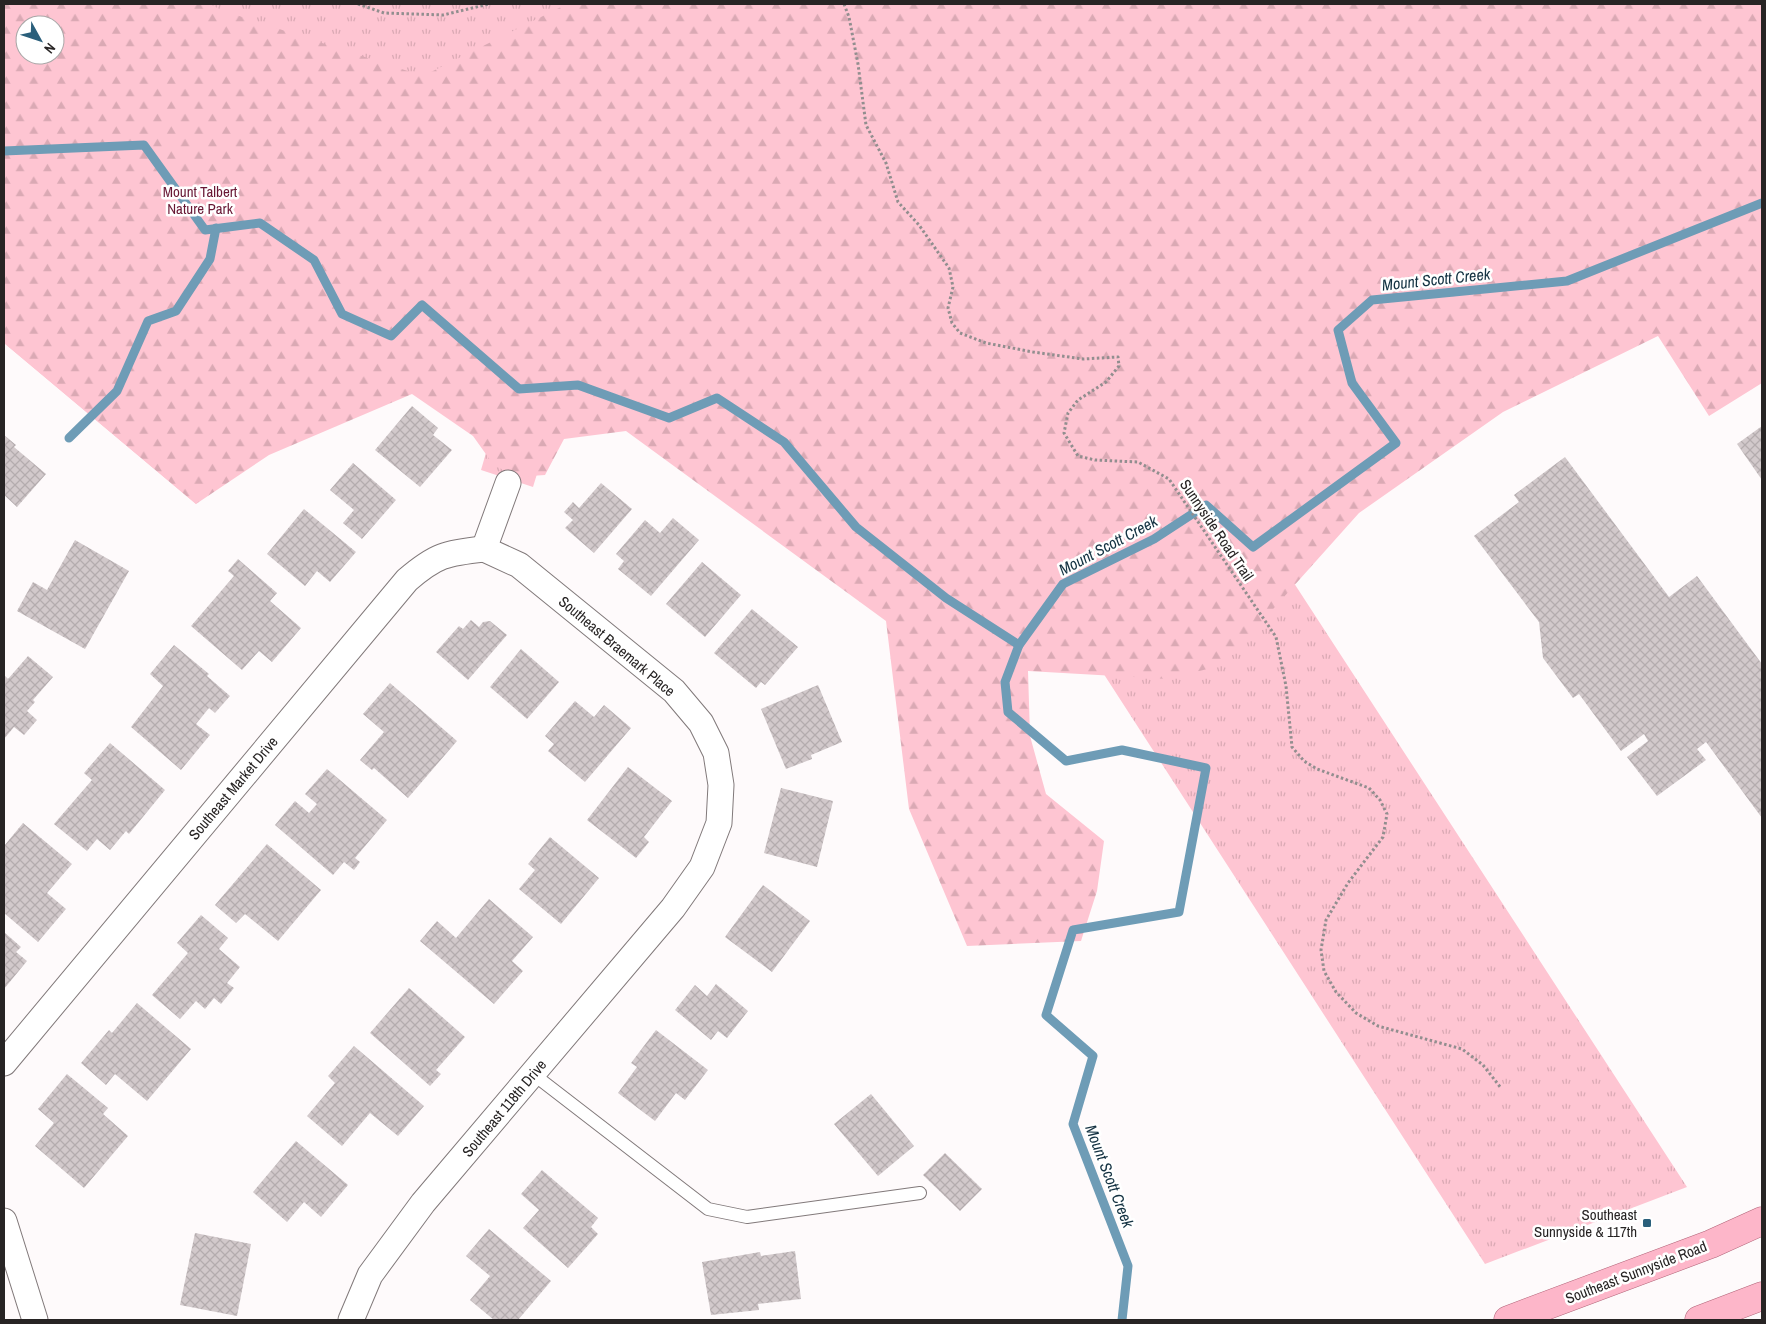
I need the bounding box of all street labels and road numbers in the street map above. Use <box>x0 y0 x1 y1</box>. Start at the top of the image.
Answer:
street label: Sunnyside Road Trail <box>1175 475 1259 585</box>
street label: Southeast Braemark Place <box>554 591 680 701</box>
street label: Southeast Market Drive <box>183 732 283 844</box>
street label: Southeast 118th Drive <box>457 1055 551 1161</box>
street label: Southeast Sunnyside Road <box>1562 1235 1710 1309</box>

